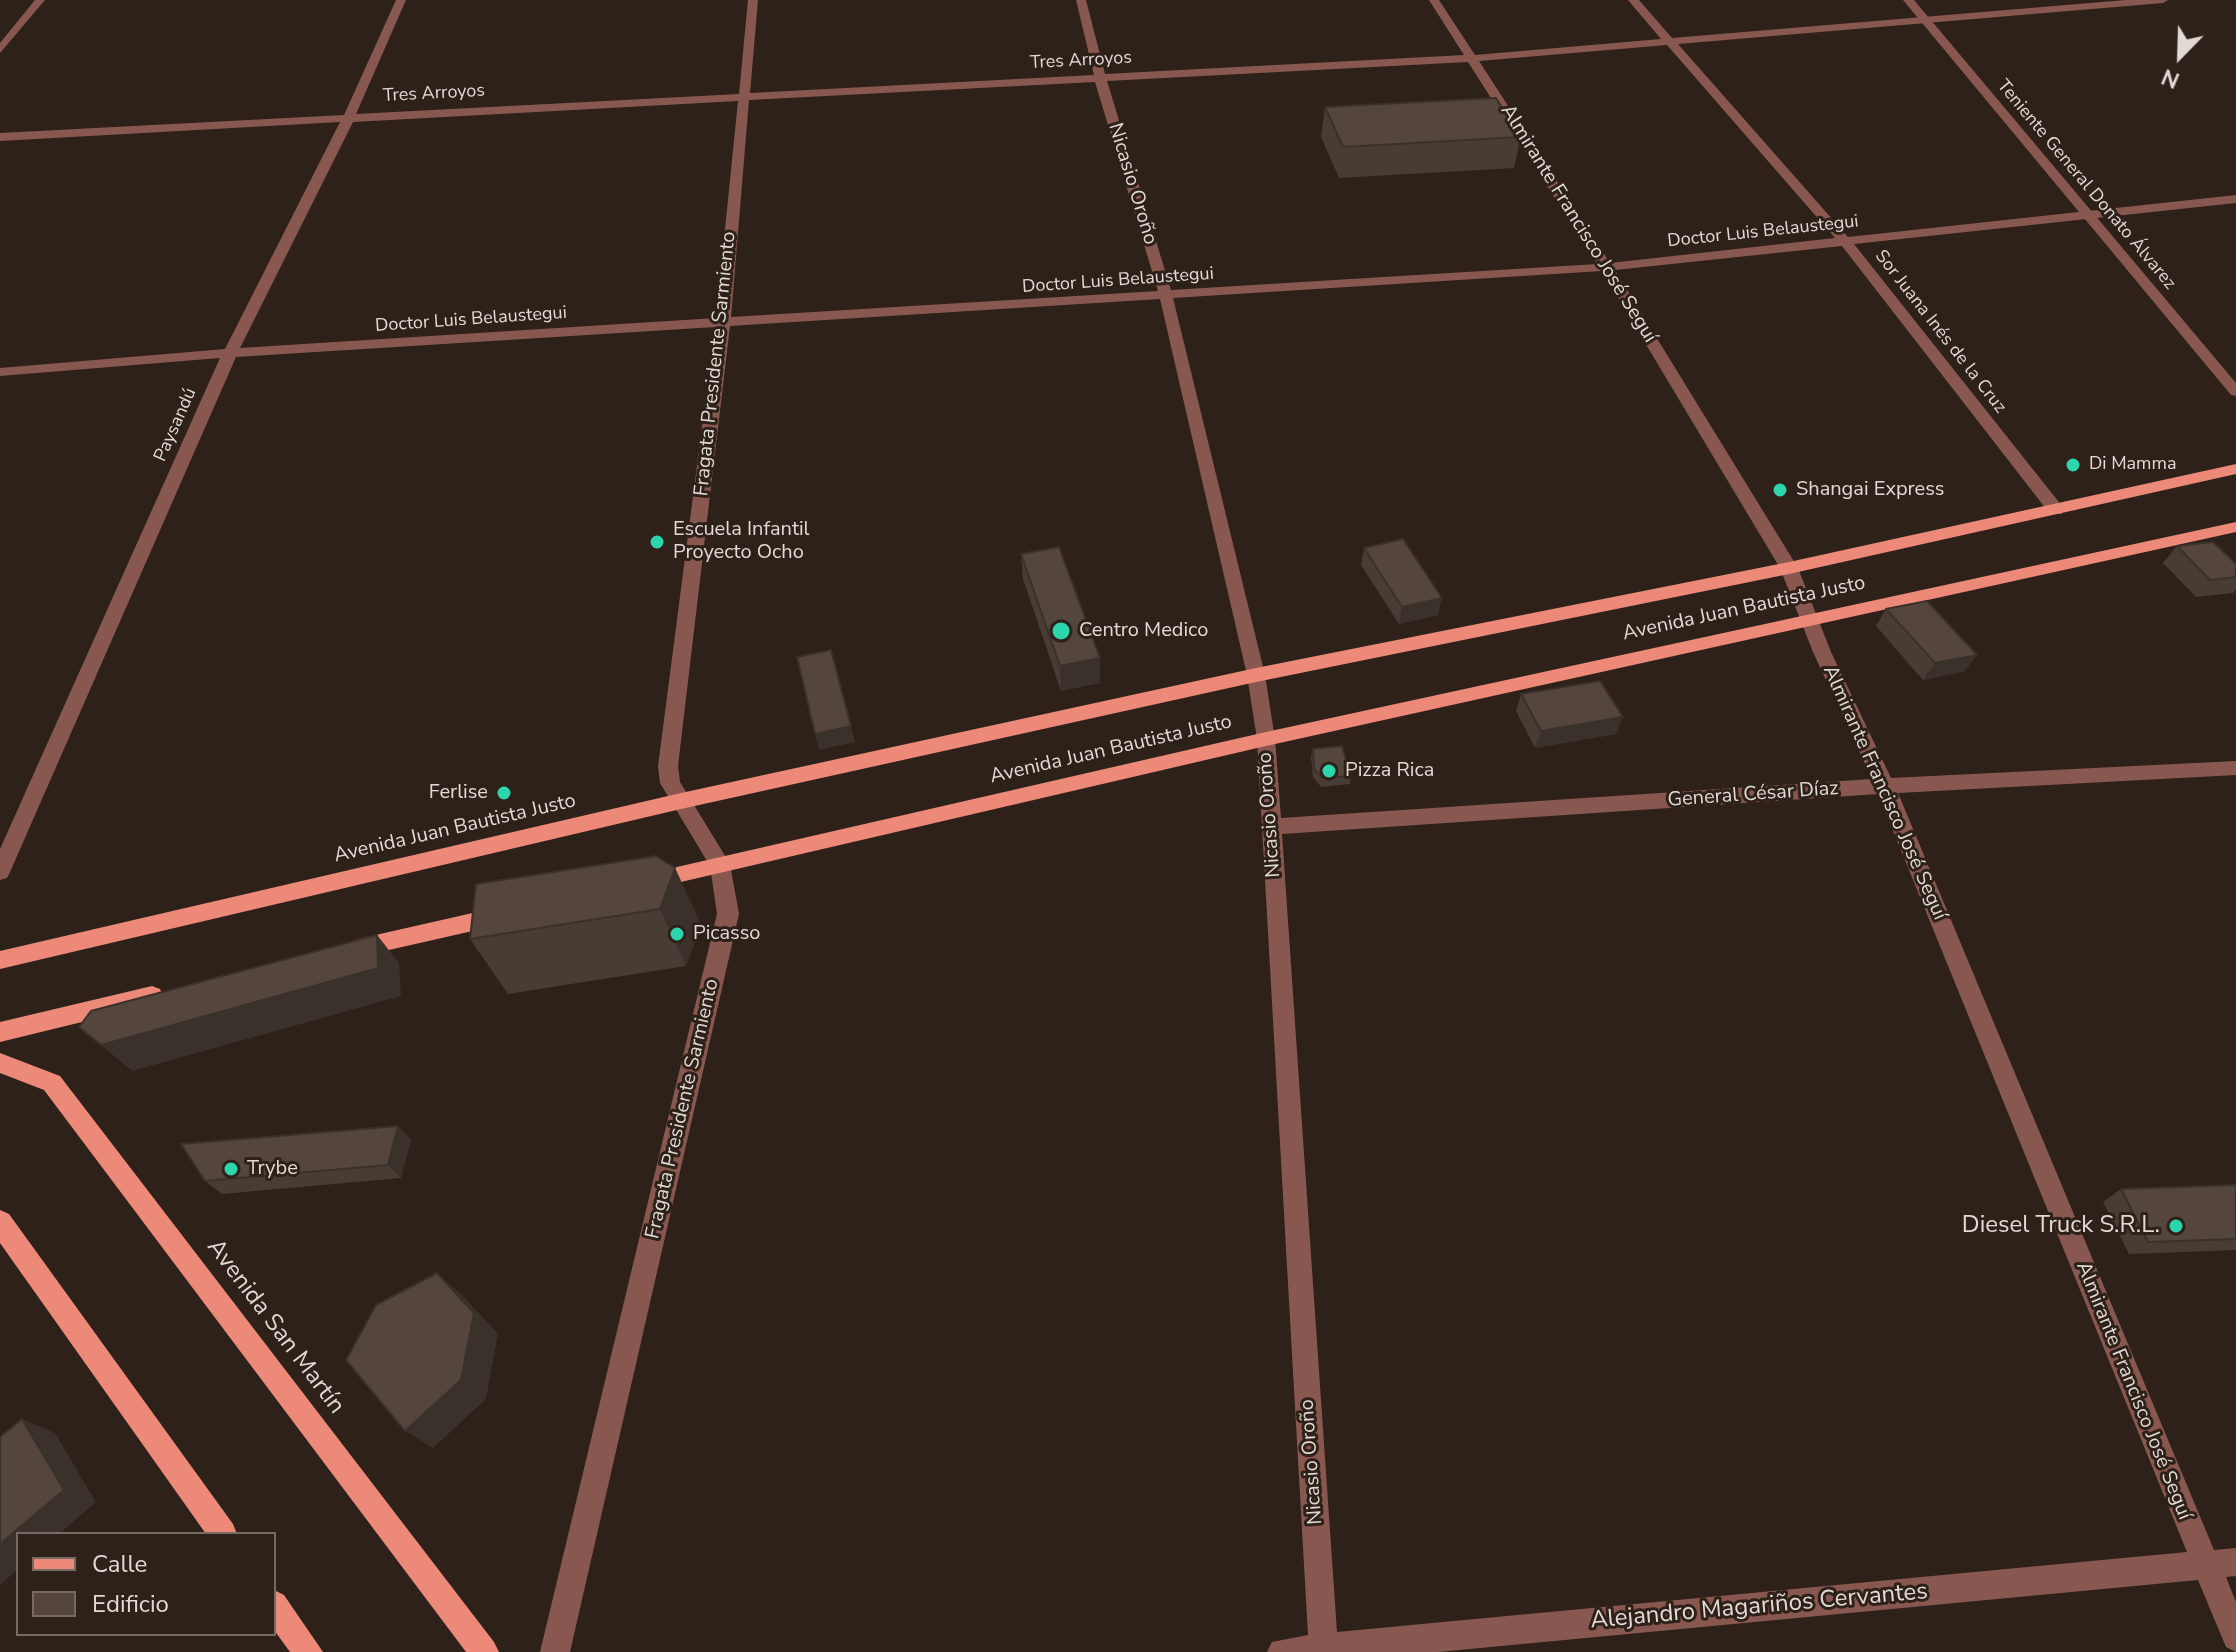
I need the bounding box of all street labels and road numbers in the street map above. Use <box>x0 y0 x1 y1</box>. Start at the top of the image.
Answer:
street label: Tres Arroyos <box>1029 48 1133 74</box>
street label: Teniente General Donato Álvarez <box>1992 76 2180 294</box>
street label: Tres Arroyos <box>382 81 486 107</box>
street label: Almirante Francisco José Seguí <box>1495 101 1661 347</box>
street label: Nicasio Oroño <box>1102 120 1162 248</box>
street label: Doctor Luis Belaustegui <box>1666 211 1860 253</box>
street label: Fragata Presidente Sarmiento <box>690 230 742 498</box>
street label: Sor Juana Inés de la Cruz <box>1870 246 2010 418</box>
street label: Doctor Luis Belaustegui <box>1021 264 1215 298</box>
street label: Doctor Luis Belaustegui <box>374 303 568 337</box>
street label: Paysandú <box>150 385 202 465</box>
street label: Avenida Juan Bautista Justo <box>1620 572 1868 646</box>
street label: Almirante Francisco José Seguí <box>1817 662 1951 924</box>
street label: Avenida Juan Bautista Justo <box>988 710 1234 790</box>
street label: Nicasio Oroño <box>1254 751 1286 879</box>
street label: General César Díaz <box>1667 777 1839 813</box>
street label: Avenida Juan Bautista Justo <box>332 789 578 869</box>
street label: Fragata Presidente Sarmiento <box>641 977 725 1241</box>
street label: Avenida San Martín <box>200 1234 350 1420</box>
street label: Almirante Francisco José Seguí <box>2070 1259 2196 1523</box>
street label: Nicasio Oroño <box>1296 1398 1328 1526</box>
street label: Alejandro Magariños Cervantes <box>1589 1578 1929 1636</box>

